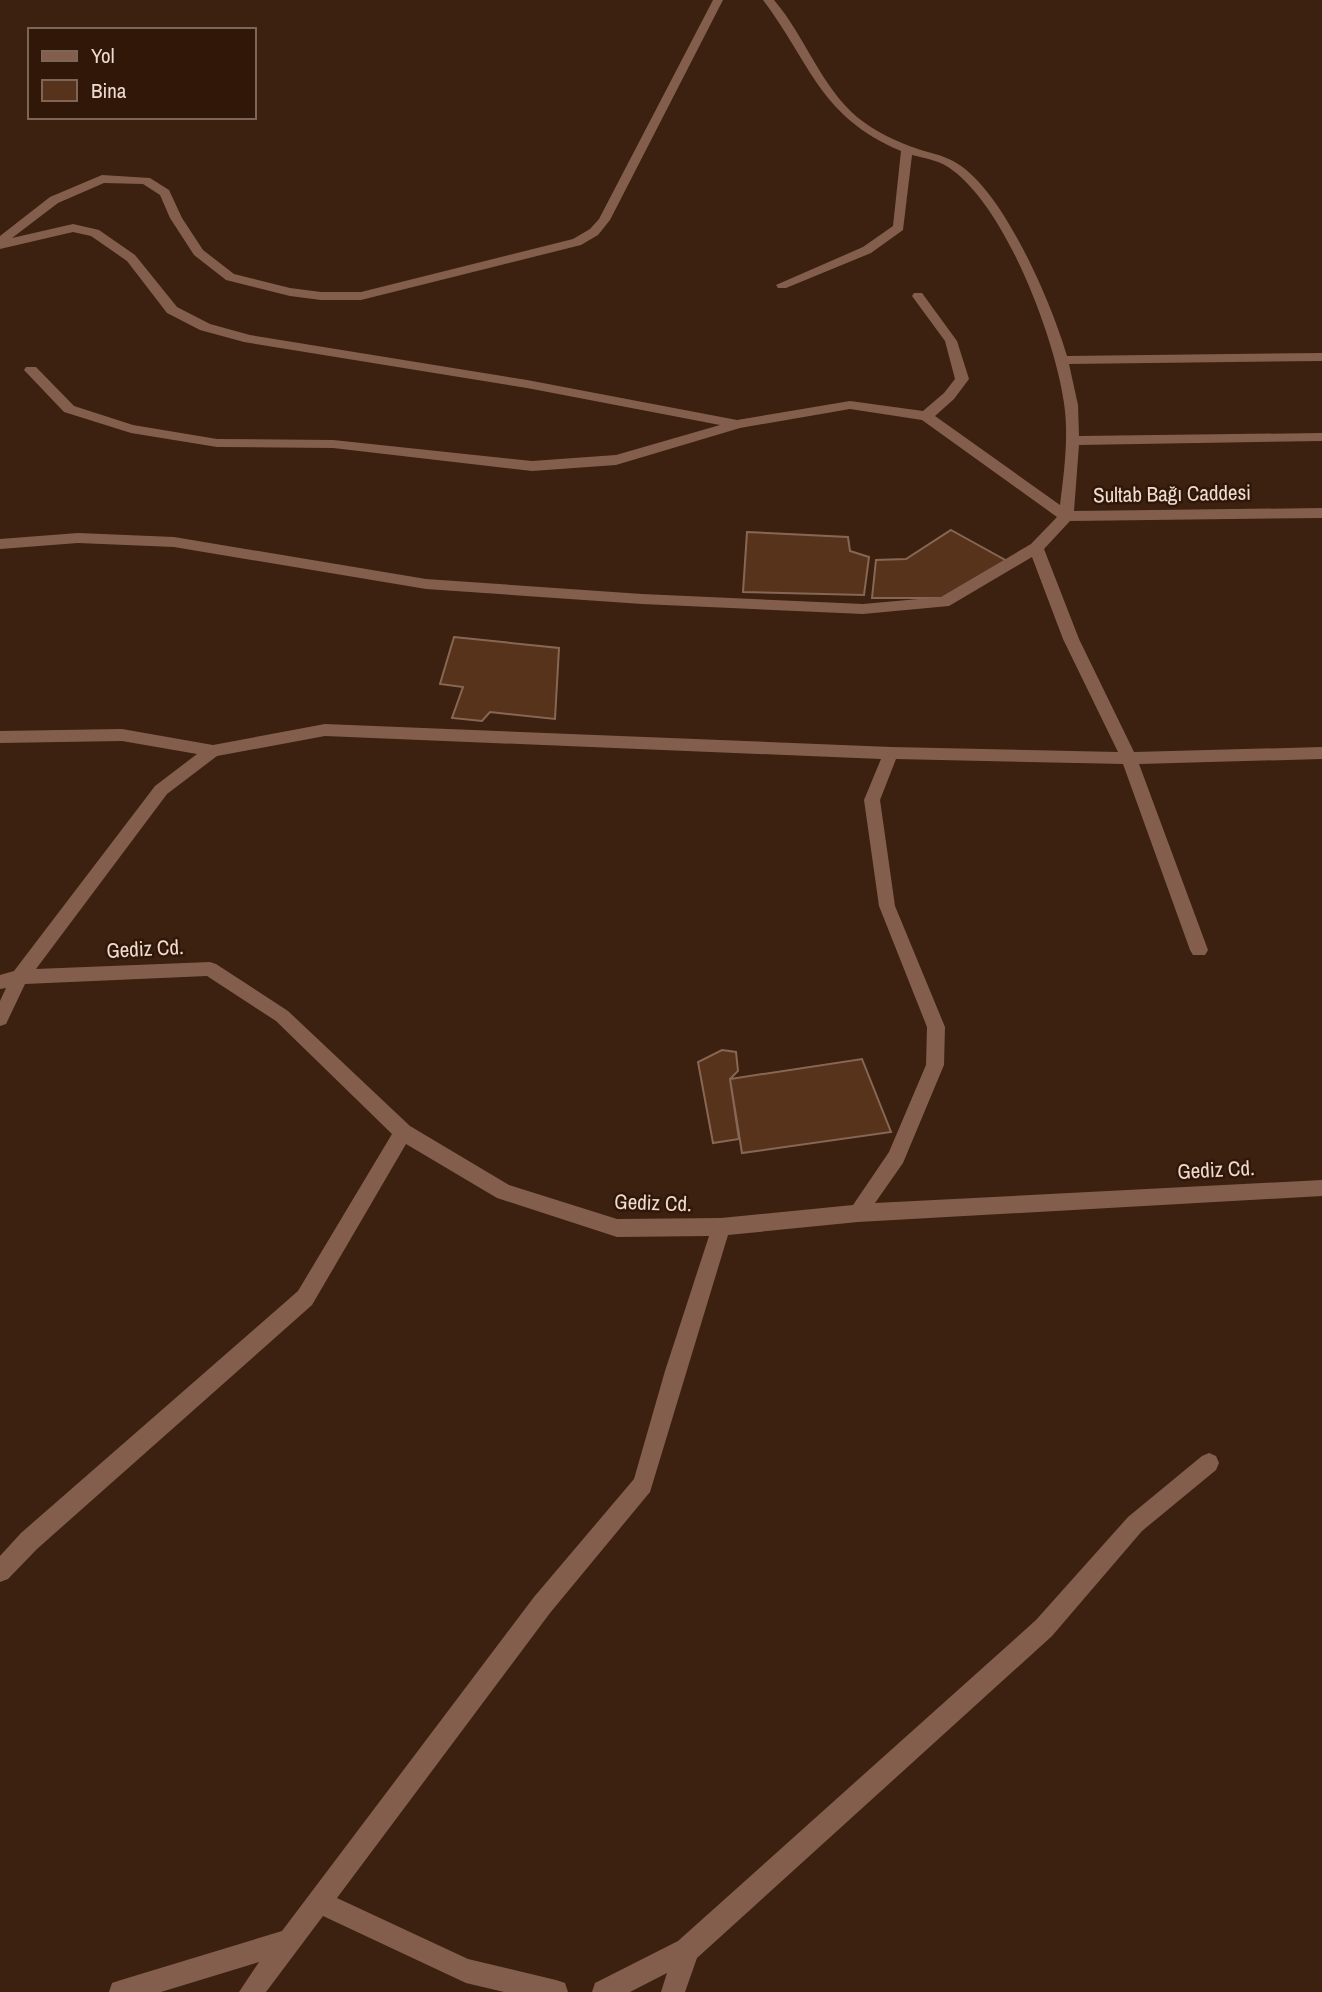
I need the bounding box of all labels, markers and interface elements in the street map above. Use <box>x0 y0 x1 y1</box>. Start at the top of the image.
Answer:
legend <box>28 28 256 119</box>
text: Yol <box>91 41 115 70</box>
text: Bina <box>91 76 127 105</box>
street label: Sultab Bağı Caddesi <box>1093 478 1251 509</box>
street label: Gediz Cd. <box>105 932 184 965</box>
street label: Gediz Cd. <box>1176 1153 1255 1186</box>
street label: Gediz Cd. <box>614 1187 692 1218</box>

